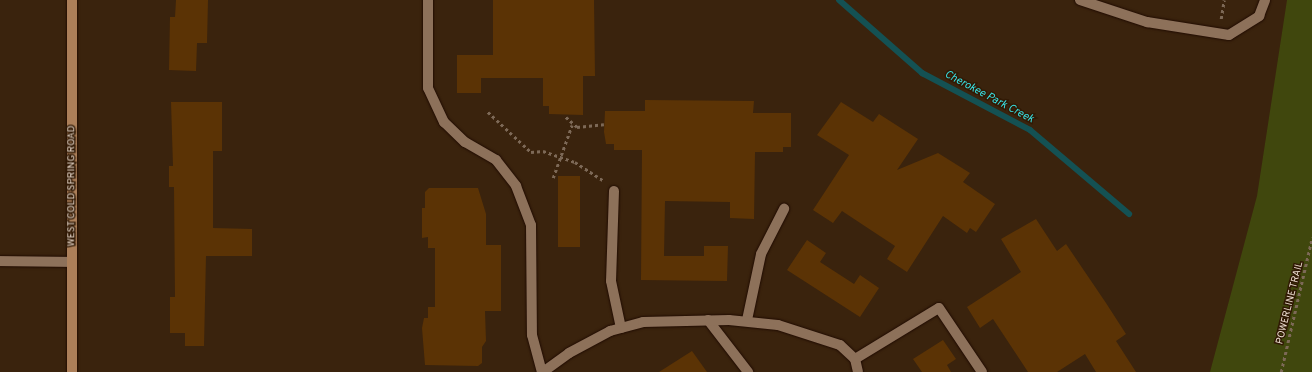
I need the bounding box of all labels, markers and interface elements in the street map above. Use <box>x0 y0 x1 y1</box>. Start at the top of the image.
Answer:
water label: Cherokee Park Creek <box>942 68 1036 126</box>
street label: WEST COLD SPRING ROAD <box>66 125 78 247</box>
street label: POWERLINE TRAIL <box>1274 260 1306 346</box>

